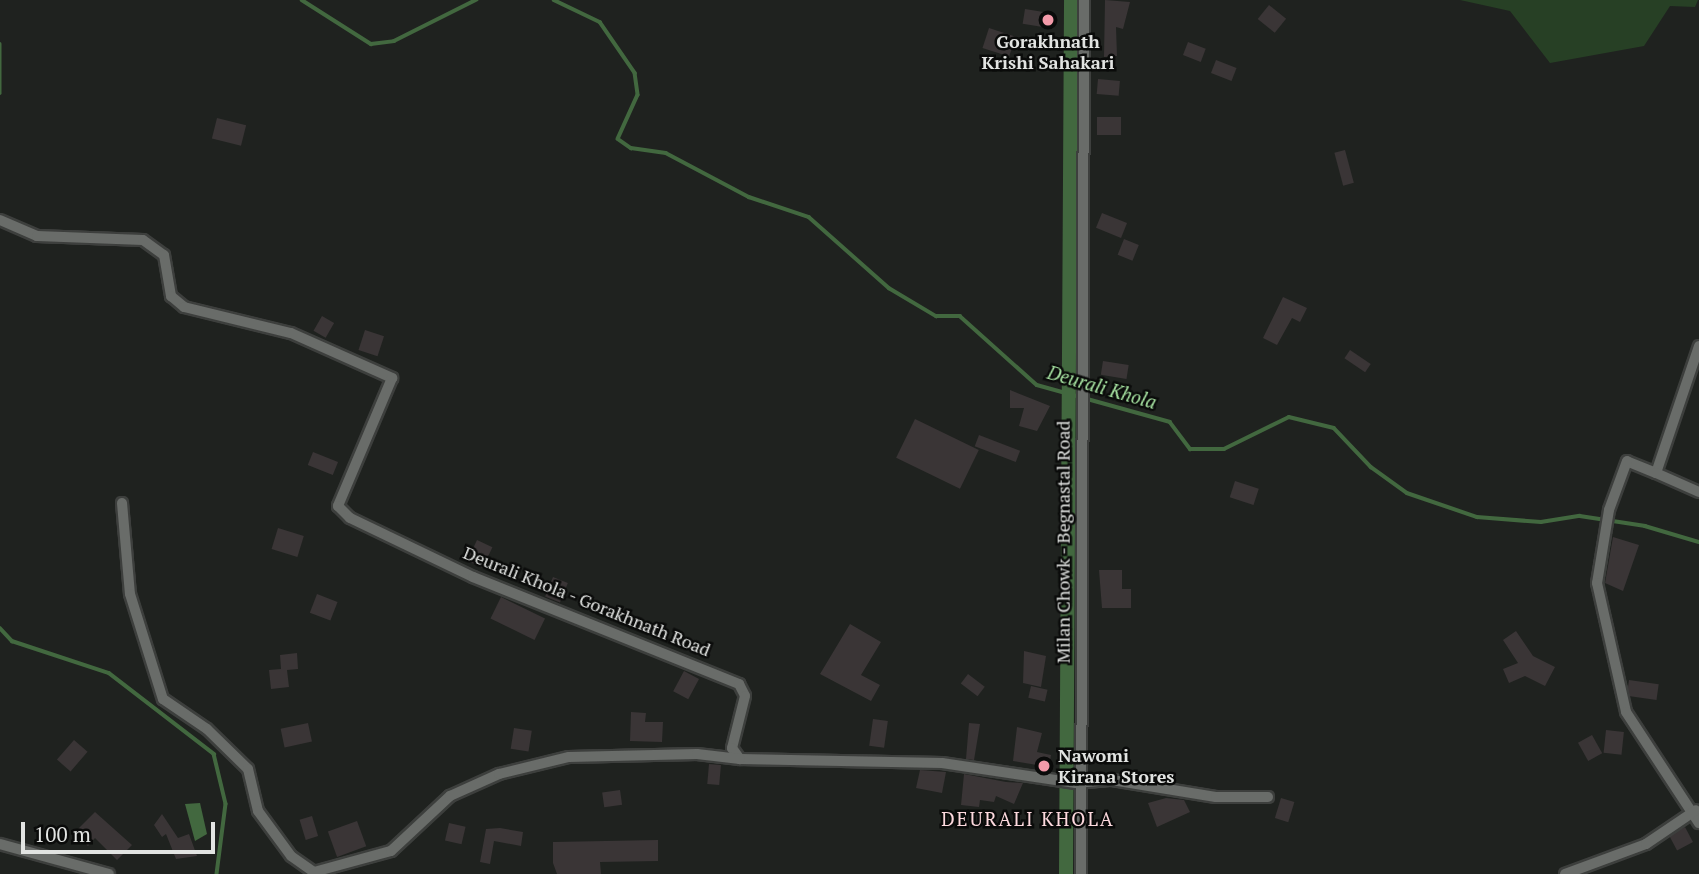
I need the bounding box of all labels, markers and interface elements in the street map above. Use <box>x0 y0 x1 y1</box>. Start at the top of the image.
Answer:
marker: Gorakhnath Krishi Sahakari <box>1040 12 1056 28</box>
place label: Gorakhnath Krishi Sahakari <box>982 31 1114 74</box>
water label: Deurali Khola <box>1045 361 1159 413</box>
street label: Milan Chowk - Begnastal Road <box>1052 420 1074 664</box>
street label: Deurali Khola - Gorakhnath Road <box>460 541 714 661</box>
place label: Nawomi Kirana Stores <box>1058 745 1174 788</box>
marker: Nawomi Kirana Stores <box>1036 758 1052 774</box>
scale bar <box>24 808 219 852</box>
district label: DEURALI KHOLA <box>943 808 1113 830</box>
text: 100 m <box>34 820 91 848</box>

